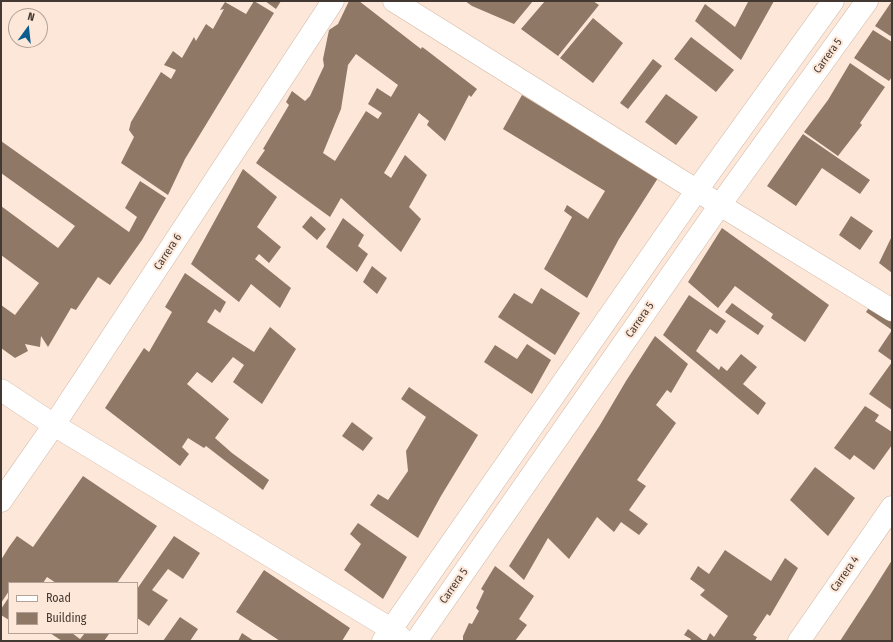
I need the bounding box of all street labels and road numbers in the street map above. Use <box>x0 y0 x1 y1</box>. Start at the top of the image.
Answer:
street label: Carrera 5 <box>811 36 845 76</box>
street label: Carrera 6 <box>151 231 185 273</box>
street label: Carrera 5 <box>623 300 657 340</box>
street label: Carrera 4 <box>828 554 862 594</box>
street label: Carrera 5 <box>437 566 471 606</box>

